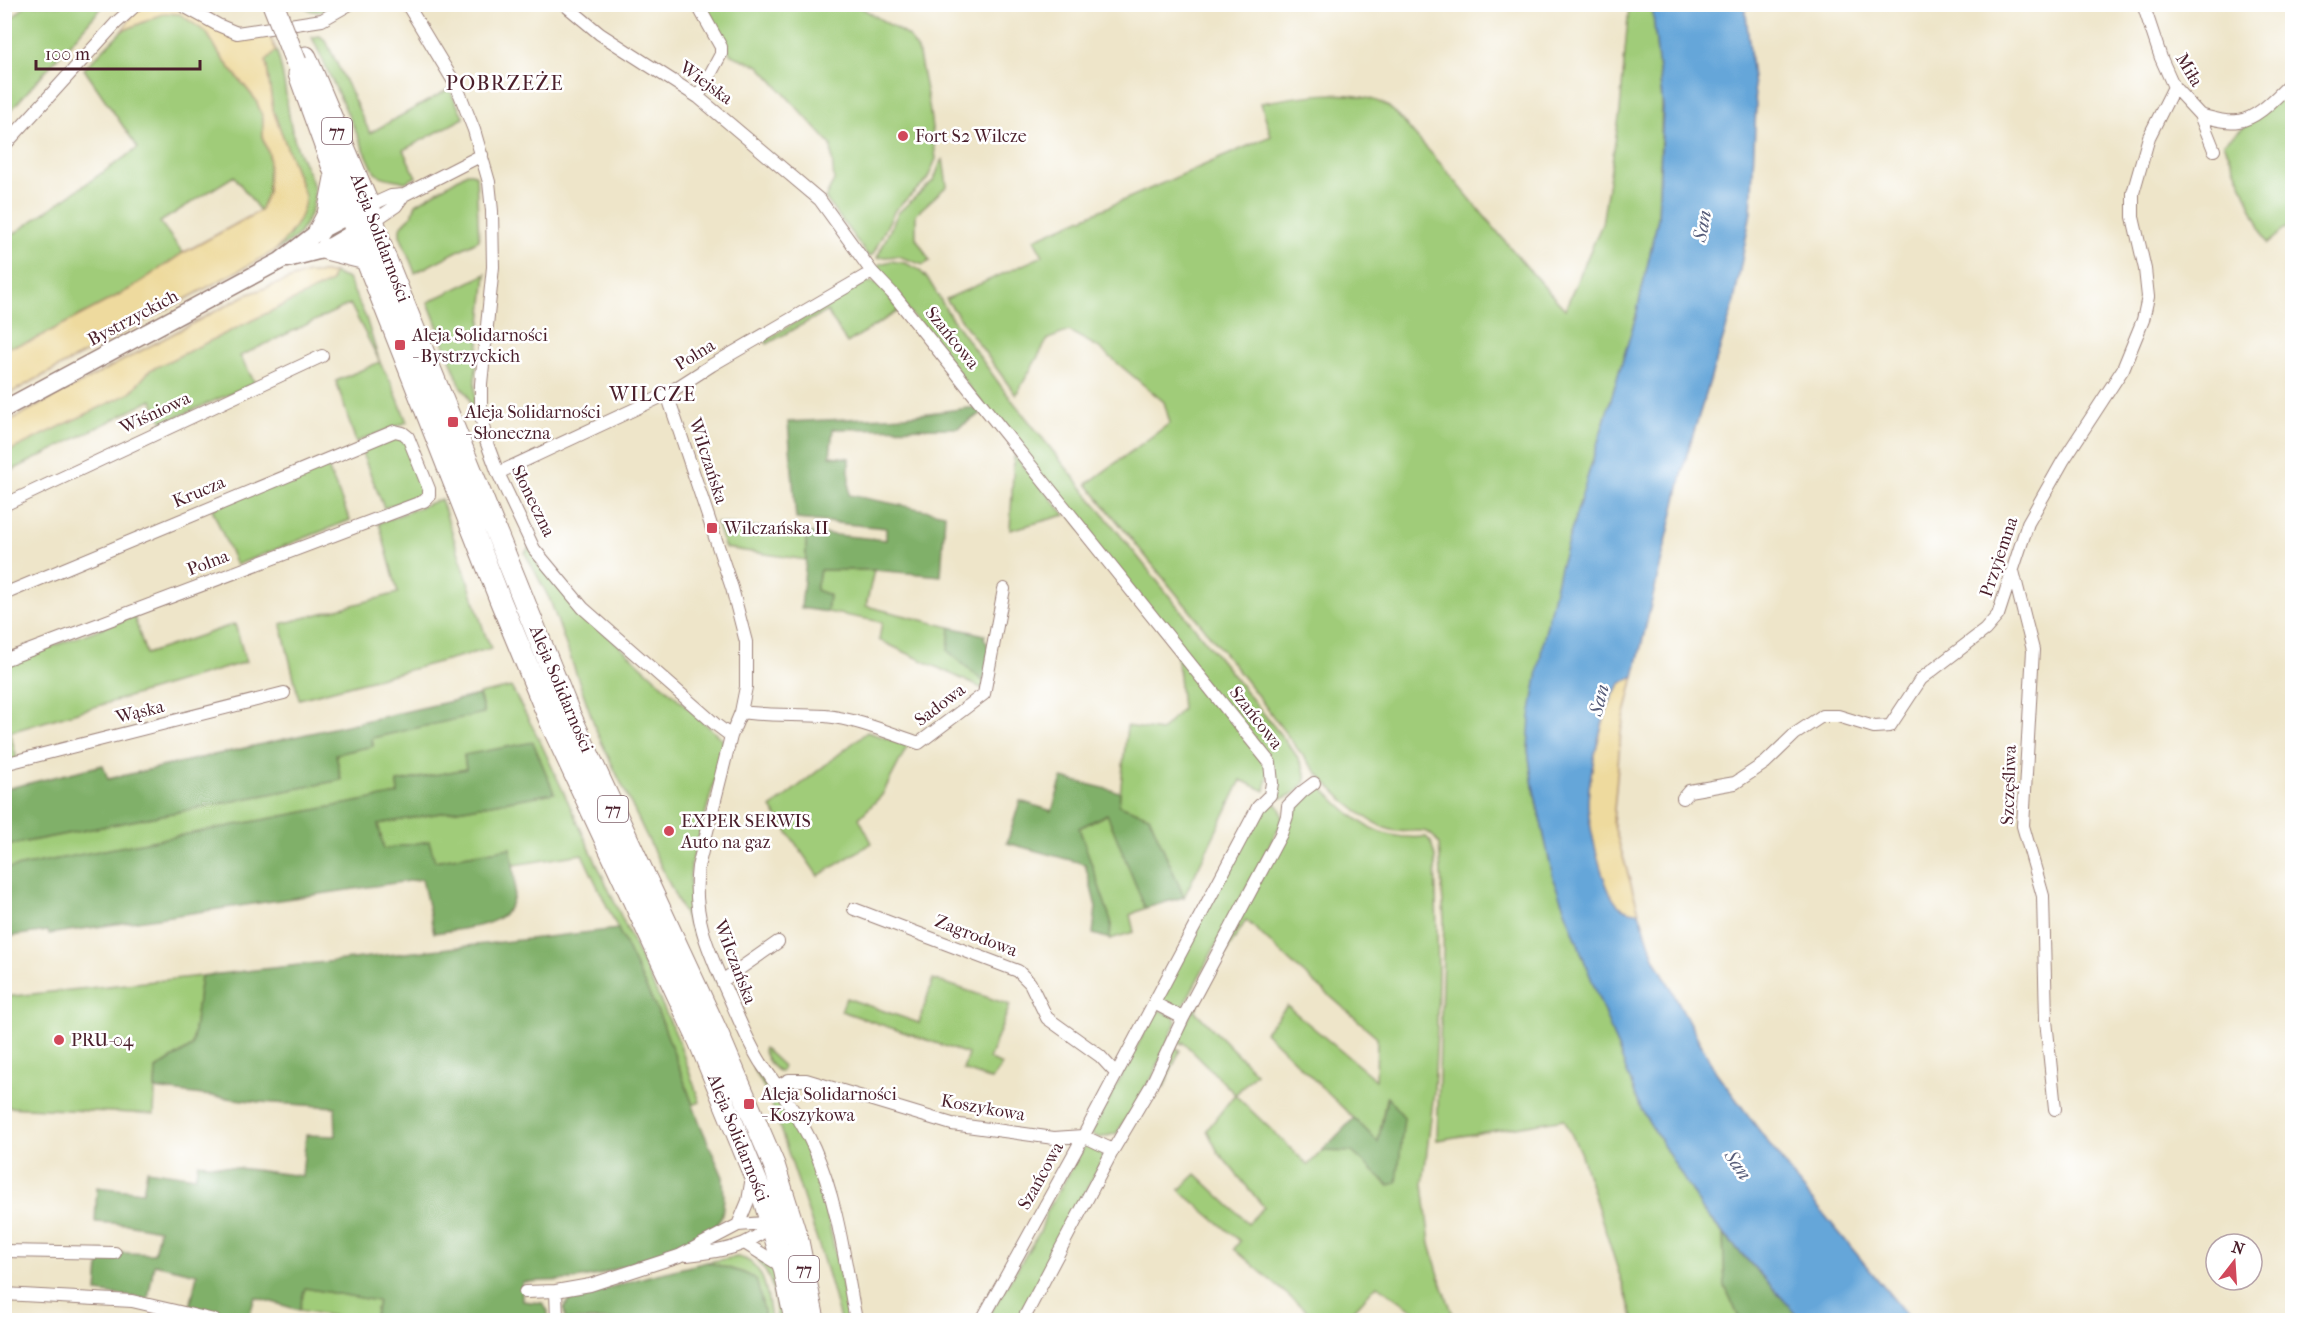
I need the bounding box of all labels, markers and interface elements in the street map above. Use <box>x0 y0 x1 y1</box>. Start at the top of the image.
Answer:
scale bar <box>36 33 200 71</box>
text: 100 m <box>45 44 90 65</box>
street label: Miła <box>2171 50 2207 91</box>
street label: Wiejska <box>675 56 737 110</box>
district label: POBRZEŻE <box>446 71 564 95</box>
road number: 77 <box>322 118 352 144</box>
place label: Fort S2 Wilcze <box>915 126 1027 147</box>
marker: Fort S2 Wilcze <box>896 129 910 143</box>
street label: Aleja Solidarności <box>346 170 414 306</box>
water label: San <box>1688 208 1716 245</box>
street label: Bystrzyckich <box>84 285 182 351</box>
street label: Szańcowa <box>921 303 984 374</box>
place label: Aleja Solidarności - Bystrzyckich <box>411 325 549 367</box>
street label: Polna <box>671 334 719 375</box>
marker: Aleja Solidarności - Bystrzyckich <box>393 338 407 352</box>
district label: WILCZE <box>608 383 697 406</box>
street label: Wiśniowa <box>115 387 194 439</box>
place label: Aleja Solidarności - Słoneczna <box>464 402 602 444</box>
marker: Aleja Solidarności - Słoneczna <box>446 415 460 429</box>
street label: WiIczańska <box>684 415 732 507</box>
street label: Słoneczna <box>507 462 560 541</box>
street label: Krucza <box>170 471 229 512</box>
street label: Przyjemna <box>1976 514 2023 600</box>
place label: Wilczańska II <box>723 518 829 539</box>
marker: Wilczańska II <box>705 521 719 535</box>
street label: Polna <box>184 545 233 581</box>
street label: Aleja Solidarności <box>524 621 597 756</box>
street label: Sadowa <box>911 679 970 731</box>
street label: Szańcowa <box>1225 682 1288 754</box>
water label: San <box>1584 682 1614 719</box>
street label: Wąska <box>113 696 167 728</box>
street label: Szczęśliwa <box>1997 744 2021 825</box>
road number: 77 <box>598 796 628 822</box>
place label: EXPER SERWIS Auto na gaz <box>680 811 811 853</box>
marker: EXPER SERWIS Auto na gaz <box>662 824 676 838</box>
street label: Zagrodowa <box>932 911 1021 962</box>
street label: WiIczańska <box>709 916 761 1008</box>
place label: PRU-04 <box>71 1030 134 1051</box>
marker: PRU-04 <box>52 1033 66 1047</box>
street label: Aleja Solidarności <box>702 1070 773 1206</box>
place label: Aleja Solidarności - Koszykowa <box>760 1084 898 1126</box>
street label: Koszykowa <box>939 1090 1027 1126</box>
marker: Aleja Solidarności - Koszykowa <box>742 1097 756 1111</box>
street label: Szańcowa <box>1014 1138 1068 1214</box>
water label: San <box>1719 1145 1757 1185</box>
north arrow <box>2204 1232 2264 1292</box>
text: N <box>2230 1237 2248 1259</box>
road number: 77 <box>789 1256 819 1282</box>

